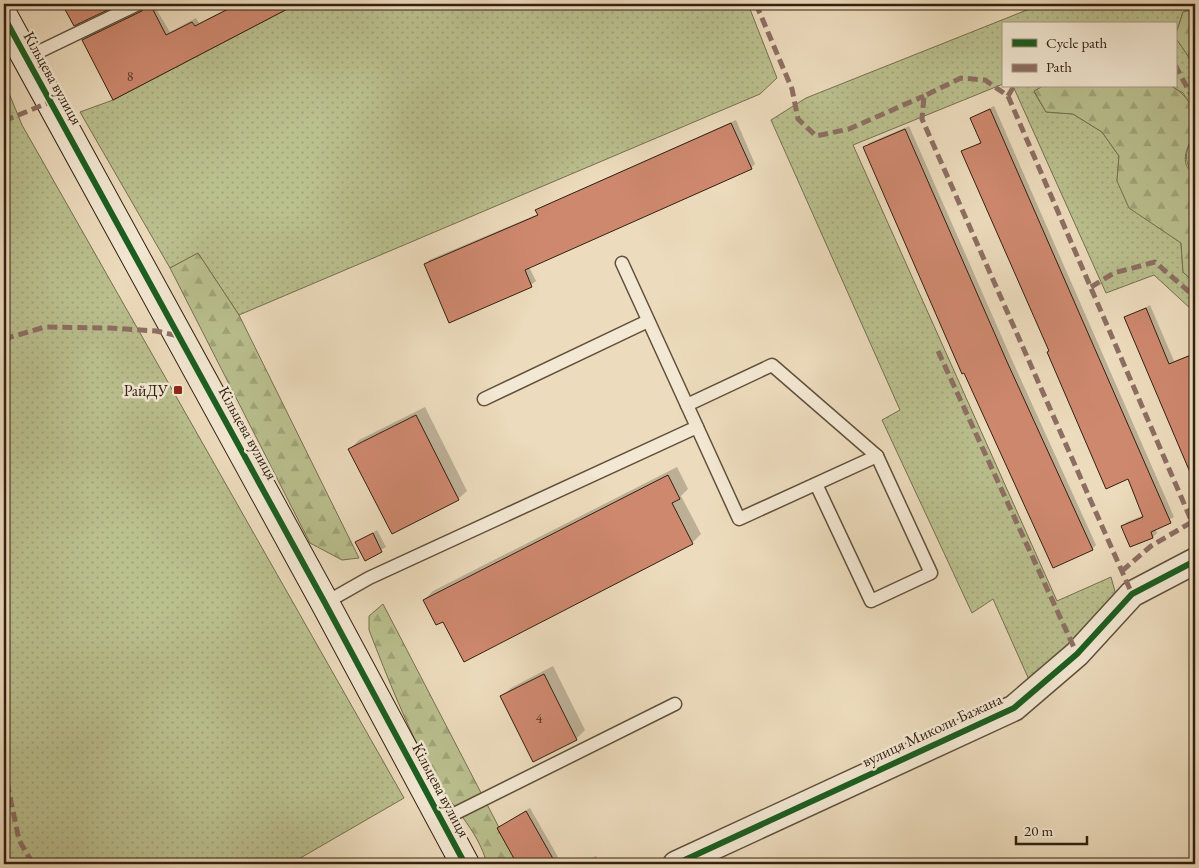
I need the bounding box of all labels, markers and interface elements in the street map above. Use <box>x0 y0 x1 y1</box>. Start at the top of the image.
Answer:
legend <box>1002 22 1176 88</box>
street label: Кільцева вулиця <box>19 27 87 129</box>
text: Cycle path <box>1046 33 1108 52</box>
text: Path <box>1046 57 1072 76</box>
house number: 8 <box>127 67 134 85</box>
place label: РайДУ <box>124 380 169 401</box>
street label: Кільцева вулиця <box>214 382 282 484</box>
marker: РайДУ <box>172 384 184 396</box>
street label: вулиця Миколи Бажана <box>858 688 1006 772</box>
house number: 4 <box>536 709 543 727</box>
street label: Кільцева вулиця <box>407 739 475 841</box>
scale bar <box>1016 813 1088 845</box>
text: 20 m <box>1024 821 1053 840</box>

